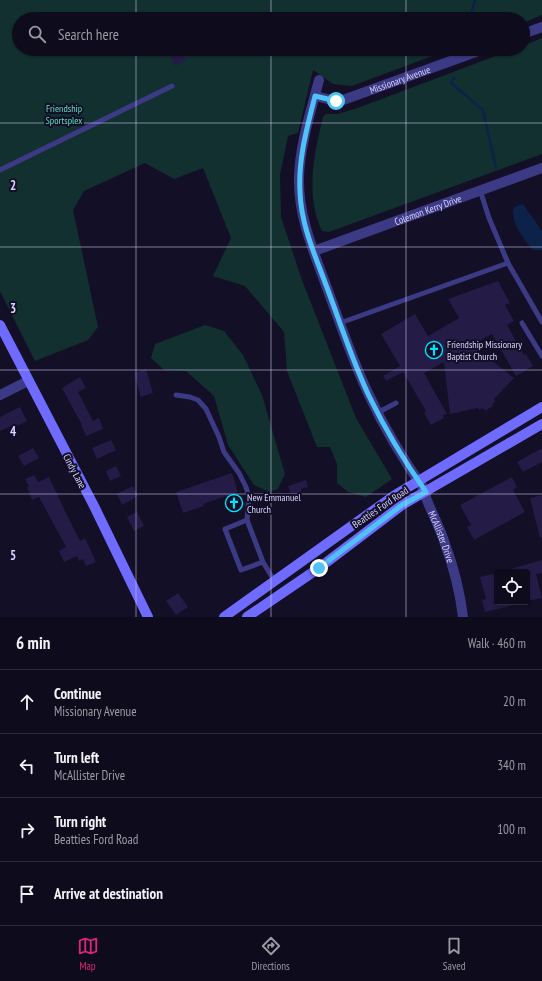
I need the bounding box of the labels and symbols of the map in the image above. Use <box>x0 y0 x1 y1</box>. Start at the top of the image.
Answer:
street label: Missionary Avenue <box>368 63 432 97</box>
route start <box>327 92 345 110</box>
park label: Friendship Sportsplex <box>46 102 82 127</box>
text: 2 <box>10 177 16 194</box>
street label: Colemon Kerry Drive <box>393 192 463 228</box>
text: 3 <box>10 300 16 317</box>
place label: Friendship Missionary Baptist Church <box>447 338 522 363</box>
church icon: Friendship Missionary Baptist Church <box>424 340 444 360</box>
text: 4 <box>10 423 17 440</box>
street label: Cindy Lane <box>60 452 89 491</box>
street label: Beatties Ford Road <box>350 484 411 531</box>
place label: New Emmanuel Church <box>247 491 301 516</box>
church icon: New Emmanuel Church <box>224 493 244 513</box>
street label: McAllister Drive <box>425 509 457 565</box>
text: 5 <box>10 547 16 564</box>
route end <box>310 559 328 577</box>

